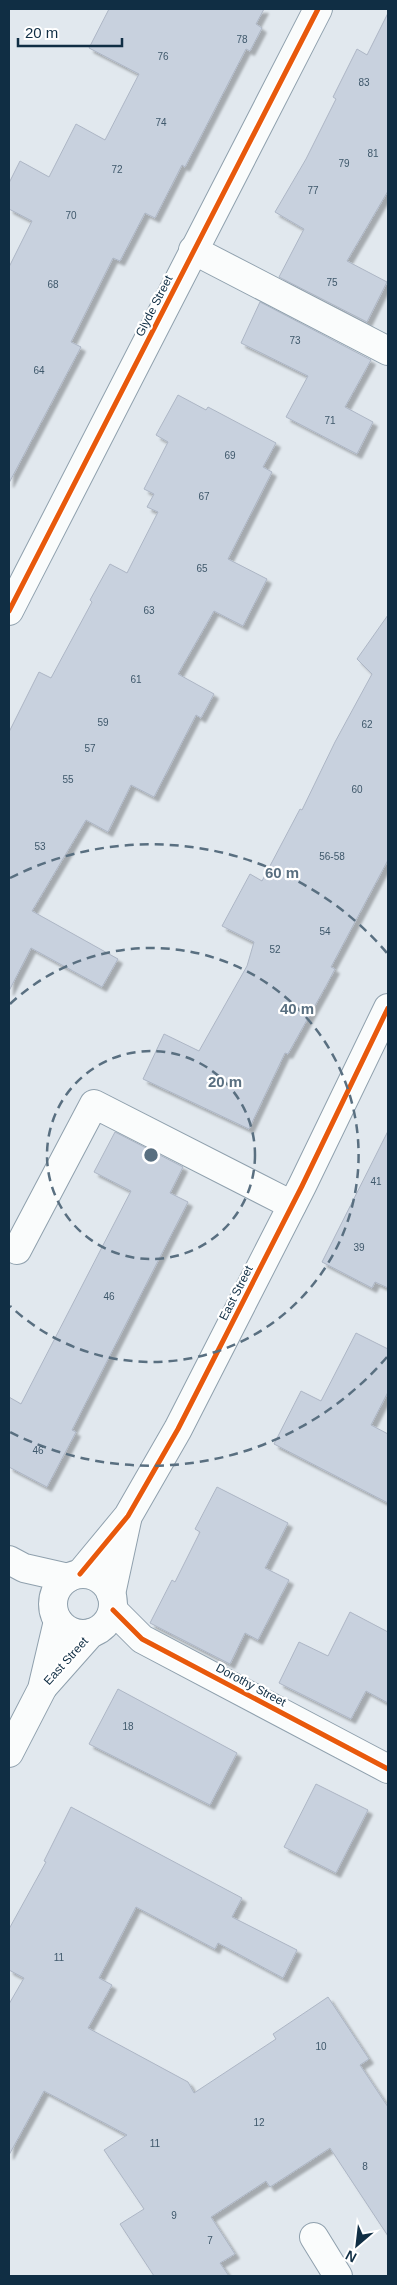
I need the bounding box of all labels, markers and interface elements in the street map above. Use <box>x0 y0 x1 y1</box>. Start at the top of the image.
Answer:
scale bar <box>18 15 121 47</box>
text: 20 m <box>25 24 58 41</box>
house number: 78 <box>236 34 248 45</box>
house number: 76 <box>157 51 169 62</box>
house number: 83 <box>358 77 370 88</box>
house number: 74 <box>155 117 167 128</box>
house number: 81 <box>367 148 379 159</box>
house number: 79 <box>338 158 350 169</box>
house number: 72 <box>111 164 123 175</box>
house number: 77 <box>307 185 319 196</box>
house number: 70 <box>65 210 77 221</box>
street label: Glyde Street <box>133 273 176 339</box>
house number: 75 <box>326 277 338 288</box>
house number: 68 <box>47 279 59 290</box>
house number: 73 <box>289 335 301 346</box>
house number: 64 <box>33 365 45 376</box>
house number: 71 <box>324 415 336 426</box>
house number: 69 <box>224 450 236 461</box>
house number: 67 <box>198 491 210 502</box>
house number: 65 <box>196 563 208 574</box>
house number: 63 <box>143 605 155 616</box>
house number: 61 <box>130 674 142 685</box>
house number: 59 <box>97 717 109 728</box>
house number: 62 <box>361 719 373 730</box>
house number: 57 <box>84 743 96 754</box>
house number: 55 <box>62 774 74 785</box>
house number: 60 <box>351 784 363 795</box>
house number: 53 <box>34 841 46 852</box>
house number: 56-58 <box>319 851 345 862</box>
text: 60 m <box>265 864 299 881</box>
house number: 54 <box>319 926 331 937</box>
house number: 52 <box>269 944 281 955</box>
text: 40 m <box>280 1000 314 1017</box>
text: 20 m <box>208 1073 242 1090</box>
centre of rings <box>142 1146 160 1164</box>
house number: 41 <box>370 1176 382 1187</box>
house number: 39 <box>353 1242 365 1253</box>
street label: East Street <box>216 1263 256 1323</box>
house number: 46 <box>103 1291 115 1302</box>
house number: 46 <box>32 1445 44 1456</box>
street label: East Street <box>41 1634 92 1688</box>
street label: Dorothy Street <box>214 1661 289 1710</box>
house number: 18 <box>122 1721 134 1732</box>
house number: 11 <box>54 1952 65 1963</box>
house number: 10 <box>315 2041 327 2052</box>
house number: 12 <box>253 2117 265 2128</box>
house number: 11 <box>150 2138 161 2149</box>
house number: 8 <box>362 2161 368 2172</box>
house number: 9 <box>171 2210 177 2221</box>
north arrow <box>332 2220 382 2270</box>
house number: 7 <box>207 2235 213 2246</box>
text: N <box>343 2247 359 2266</box>

